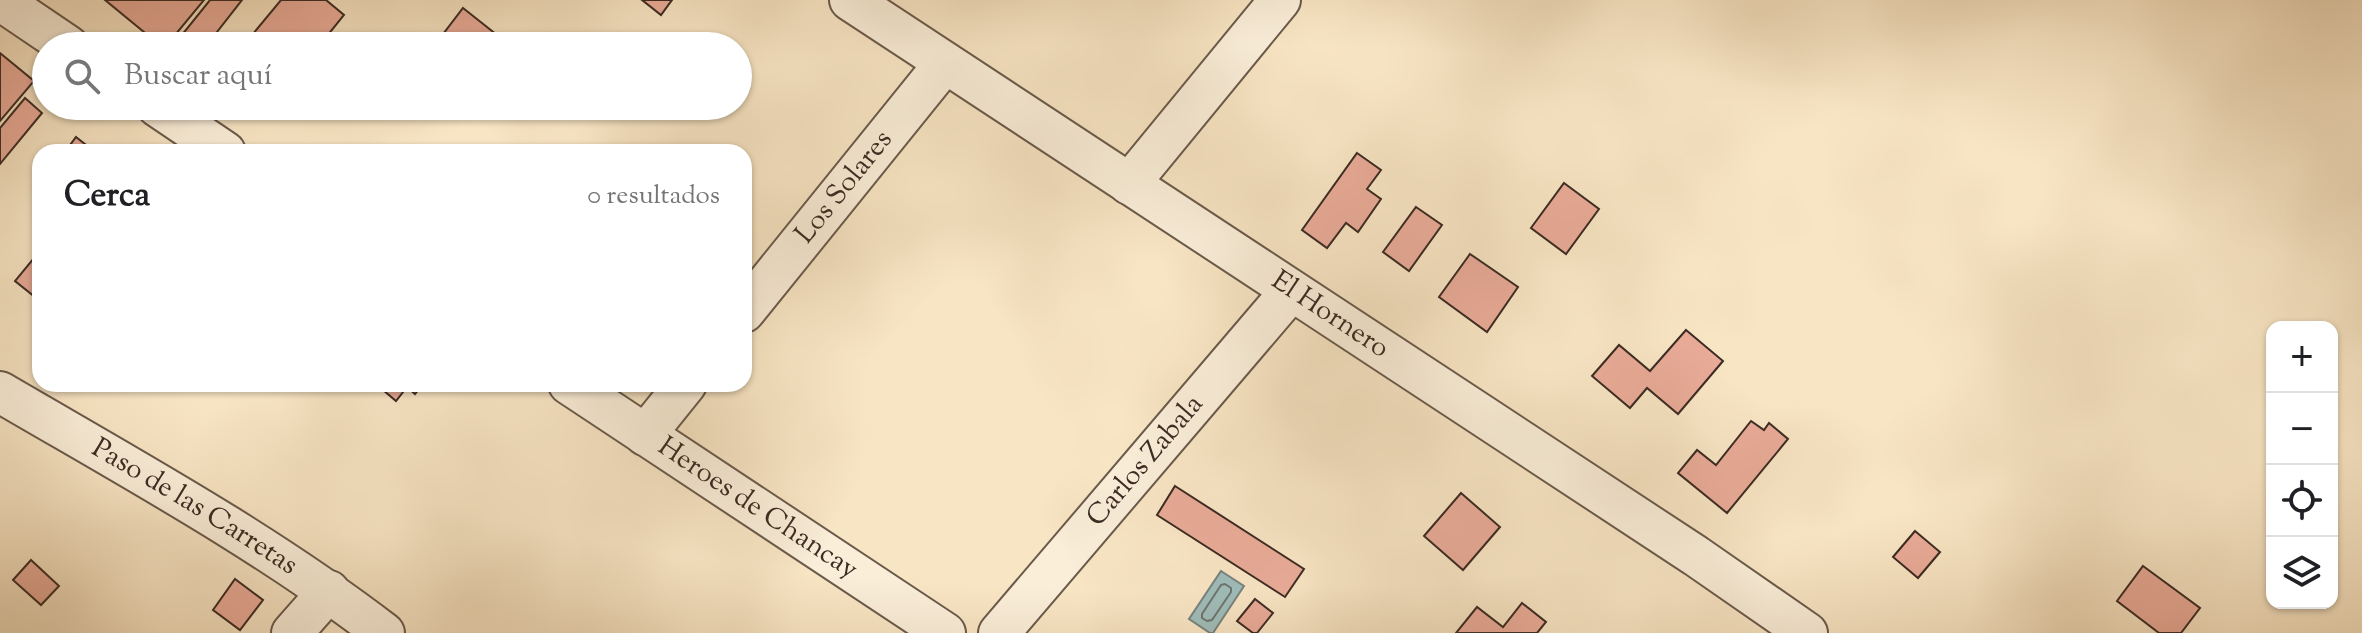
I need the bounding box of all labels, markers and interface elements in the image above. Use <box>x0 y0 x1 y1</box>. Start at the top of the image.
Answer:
search box <box>32 32 752 120</box>
icon: search <box>60 54 104 98</box>
text: Buscar aquí <box>124 55 272 98</box>
street label: Los Solares <box>786 122 903 253</box>
text: Cerca <box>64 172 150 221</box>
text: 0 resultados <box>587 178 720 215</box>
street label: El Hornero <box>1263 262 1397 369</box>
map controls <box>2266 321 2338 609</box>
button: + <box>2266 321 2338 393</box>
street label: Carlos Zabala <box>1078 386 1214 536</box>
button: − <box>2266 393 2338 465</box>
street label: Heroes de Chancay <box>649 428 866 590</box>
street label: Paso de las Carretas <box>84 429 305 586</box>
button: locate <box>2266 465 2338 537</box>
button: layers <box>2266 537 2338 609</box>

